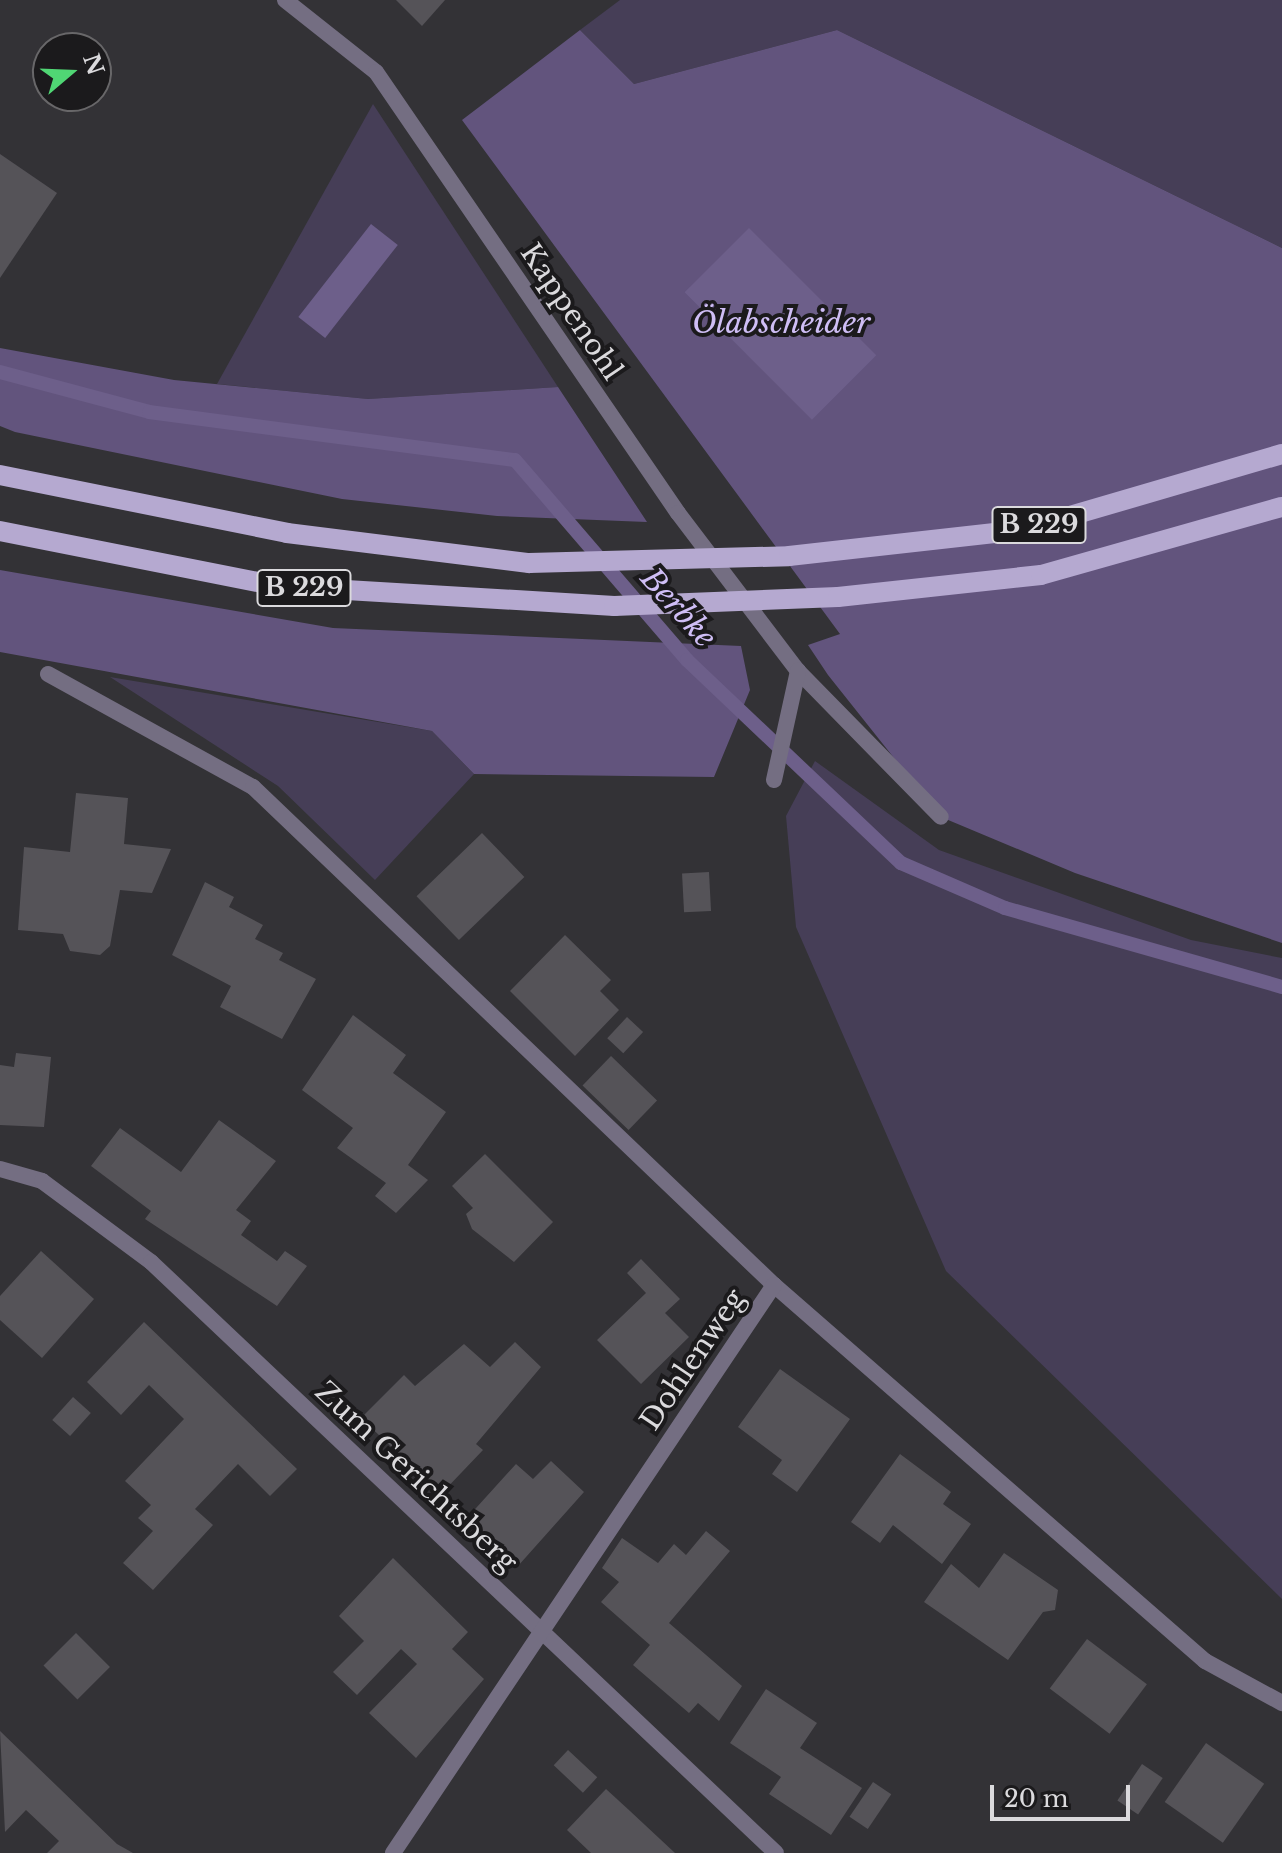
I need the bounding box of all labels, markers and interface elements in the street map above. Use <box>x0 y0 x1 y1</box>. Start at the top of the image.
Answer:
north arrow <box>32 32 112 112</box>
text: N <box>77 50 109 79</box>
street label: Kappenohl <box>513 237 629 387</box>
water label: Ölabscheider <box>692 305 870 341</box>
road number: B 229 <box>991 503 1087 547</box>
water label: Berbke <box>633 561 723 655</box>
road number: B 229 <box>256 566 352 610</box>
street label: Dohlenweg <box>634 1283 752 1437</box>
street label: Zum Gerichtsberg <box>308 1375 524 1579</box>
scale bar <box>994 1769 1134 1819</box>
text: 20 m <box>1004 1784 1069 1813</box>

